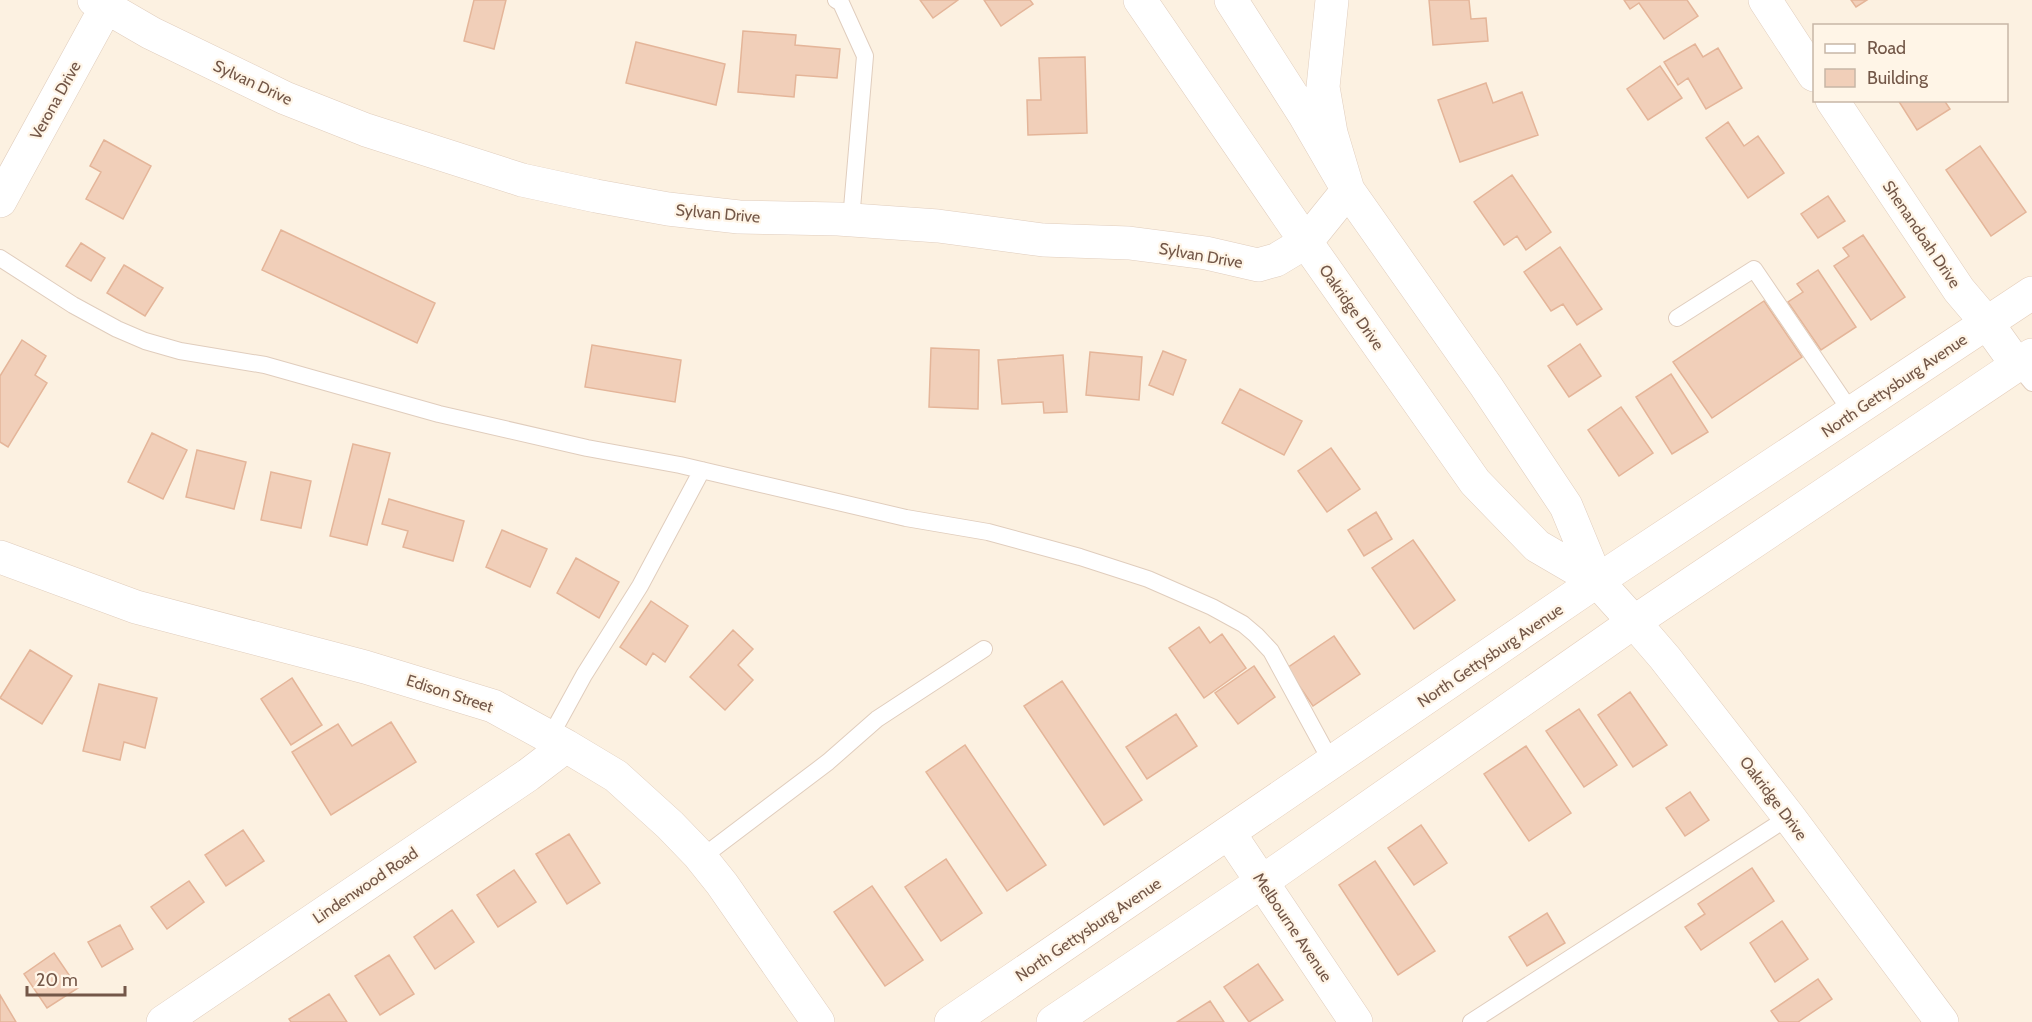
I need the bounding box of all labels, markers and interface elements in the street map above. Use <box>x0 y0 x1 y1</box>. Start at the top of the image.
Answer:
legend <box>1813 24 2008 102</box>
text: Road <box>1867 37 1906 59</box>
street label: Sylvan Drive <box>210 56 295 109</box>
street label: Verona Drive <box>26 58 85 143</box>
text: Building <box>1867 67 1929 89</box>
street label: Shenandoah Drive <box>1879 177 1964 291</box>
street label: Sylvan Drive <box>675 200 761 227</box>
street label: Sylvan Drive <box>1158 239 1244 272</box>
street label: Oakridge Drive <box>1315 261 1388 354</box>
street label: North Gettysburg Avenue <box>1818 330 1971 441</box>
street label: North Gettysburg Avenue <box>1414 600 1567 711</box>
street label: Edison Street <box>404 671 496 717</box>
street label: Oakridge Drive <box>1736 753 1811 844</box>
street label: Lindenwood Road <box>309 843 421 928</box>
street label: Melbourne Avenue <box>1249 869 1336 985</box>
street label: North Gettysburg Avenue <box>1012 874 1165 985</box>
scale bar <box>27 959 124 997</box>
text: 20 m <box>36 969 78 991</box>

